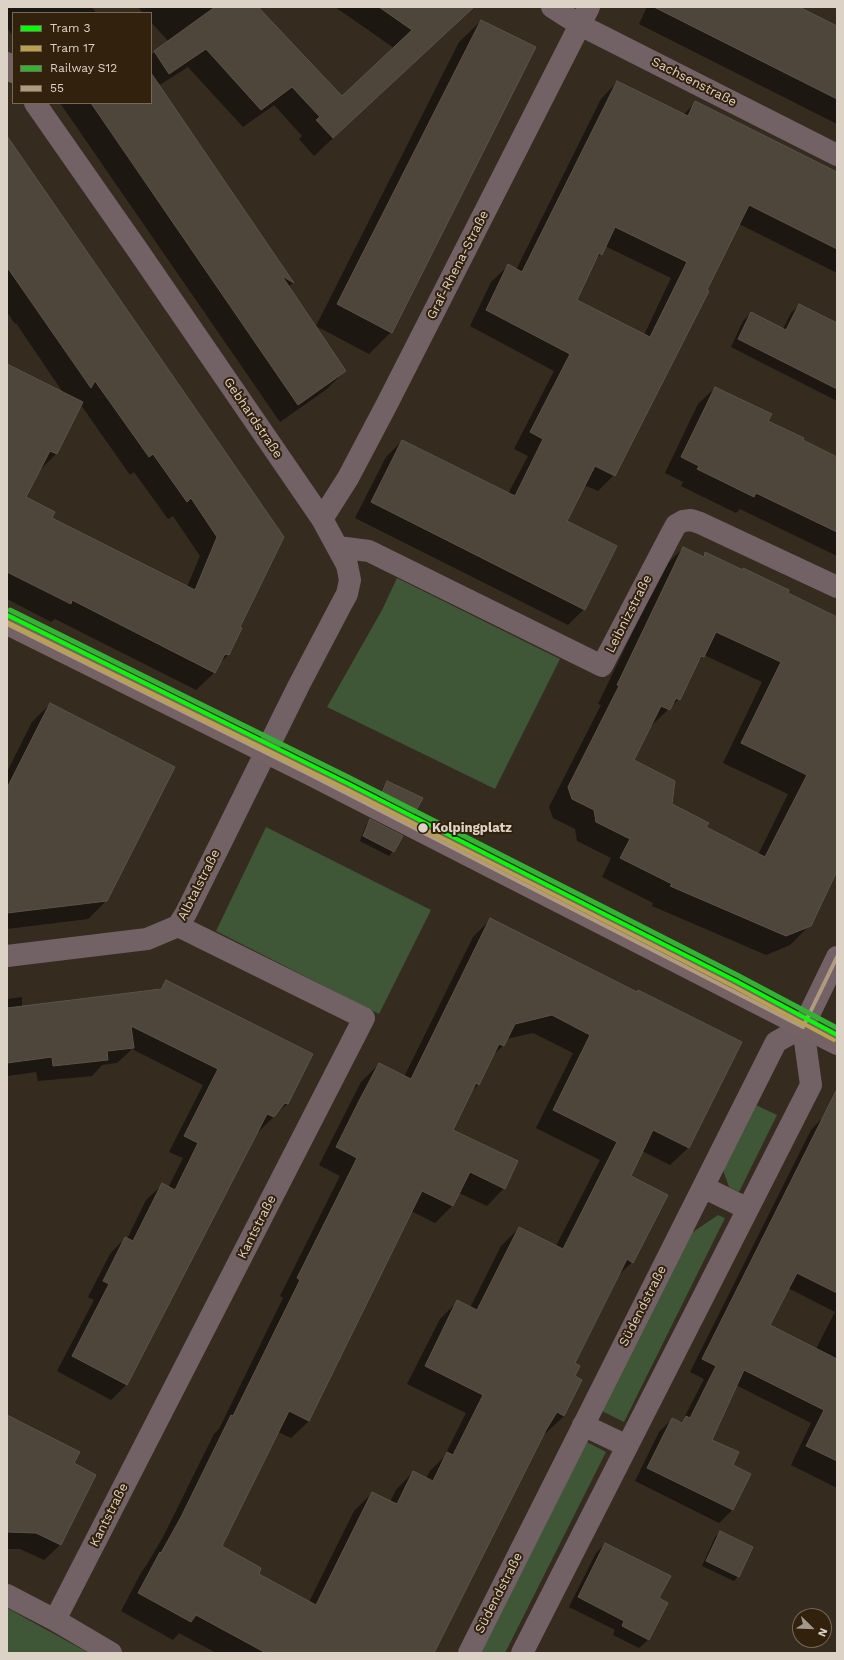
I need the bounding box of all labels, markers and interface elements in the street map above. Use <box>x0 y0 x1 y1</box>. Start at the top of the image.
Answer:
legend <box>12 12 152 104</box>
text: Tram 3 <box>50 21 90 35</box>
text: Tram 17 <box>50 41 95 55</box>
street label: Sachsenstraße <box>649 54 739 110</box>
text: Railway S12 <box>50 61 117 75</box>
text: 55 <box>50 81 64 95</box>
street label: Graf-Rhena-Straße <box>424 208 492 322</box>
street label: Gebhardstraße <box>220 375 286 461</box>
street label: Leibnizstraße <box>603 572 655 656</box>
place label: Kolpingplatz <box>432 820 512 836</box>
marker: Kolpingplatz <box>416 821 430 835</box>
street label: Albtalstraße <box>174 847 224 923</box>
street label: Kantstraße <box>234 1193 280 1261</box>
street label: Südendstraße <box>616 1263 670 1349</box>
street label: Kantstraße <box>86 1481 132 1549</box>
street label: Südendstraße <box>472 1550 526 1636</box>
north arrow <box>792 1608 832 1648</box>
text: N <box>815 1626 830 1639</box>

